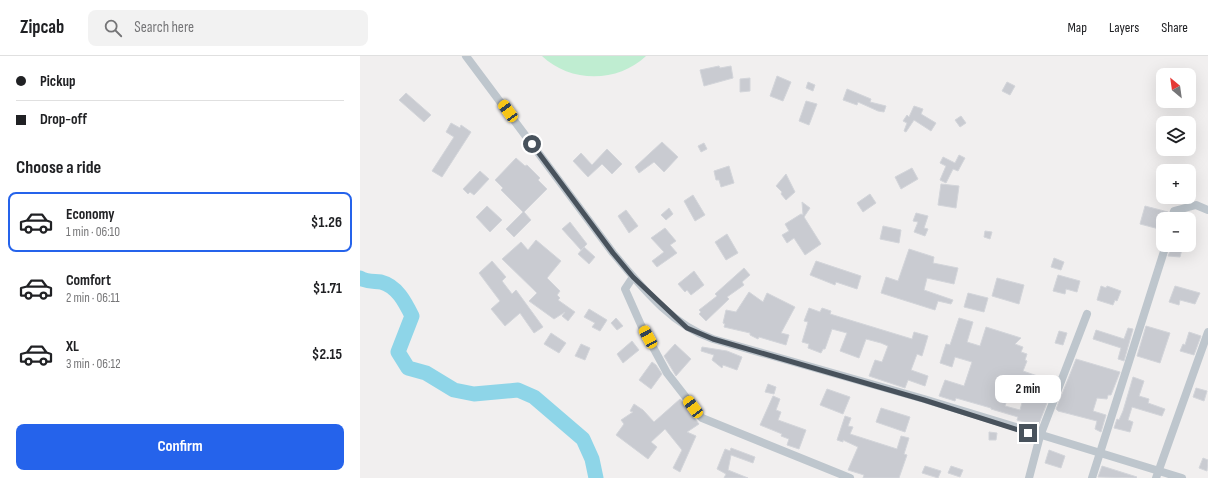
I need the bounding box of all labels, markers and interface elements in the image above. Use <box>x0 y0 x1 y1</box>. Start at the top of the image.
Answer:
search box <box>88 10 368 46</box>
text: Zipcab <box>20 16 64 39</box>
icon: search <box>102 17 124 39</box>
text: Search here <box>134 18 194 37</box>
text: Map <box>1067 19 1087 36</box>
text: Layers <box>1109 19 1139 36</box>
text: Share <box>1161 19 1188 36</box>
north arrow <box>1156 68 1196 108</box>
map controls <box>1156 68 1196 252</box>
text: Pickup <box>40 72 76 91</box>
car <box>496 98 520 124</box>
text: Drop-off <box>40 110 87 129</box>
button: layers <box>1156 116 1196 156</box>
route start <box>523 135 541 153</box>
text: Choose a ride <box>16 157 101 178</box>
button: + <box>1156 164 1196 204</box>
icon: car <box>18 204 54 240</box>
text: Economy <box>66 205 115 224</box>
button: − <box>1156 212 1196 252</box>
text: $1.26 <box>311 213 342 232</box>
text: 1 min · 06:10 <box>66 224 120 240</box>
icon: car <box>18 270 54 306</box>
text: Comfort <box>66 271 111 290</box>
text: $1.71 <box>313 279 342 298</box>
text: 2 min · 06:11 <box>66 290 120 306</box>
car <box>637 324 659 350</box>
icon: car <box>18 336 54 372</box>
text: XL <box>66 337 79 356</box>
text: $2.15 <box>312 345 342 364</box>
text: 3 min · 06:12 <box>66 356 121 372</box>
callout: 2 min <box>995 375 1061 403</box>
text: 2 min <box>1016 381 1040 397</box>
car <box>681 394 705 420</box>
button: Confirm <box>16 424 344 470</box>
route end <box>1019 424 1037 442</box>

